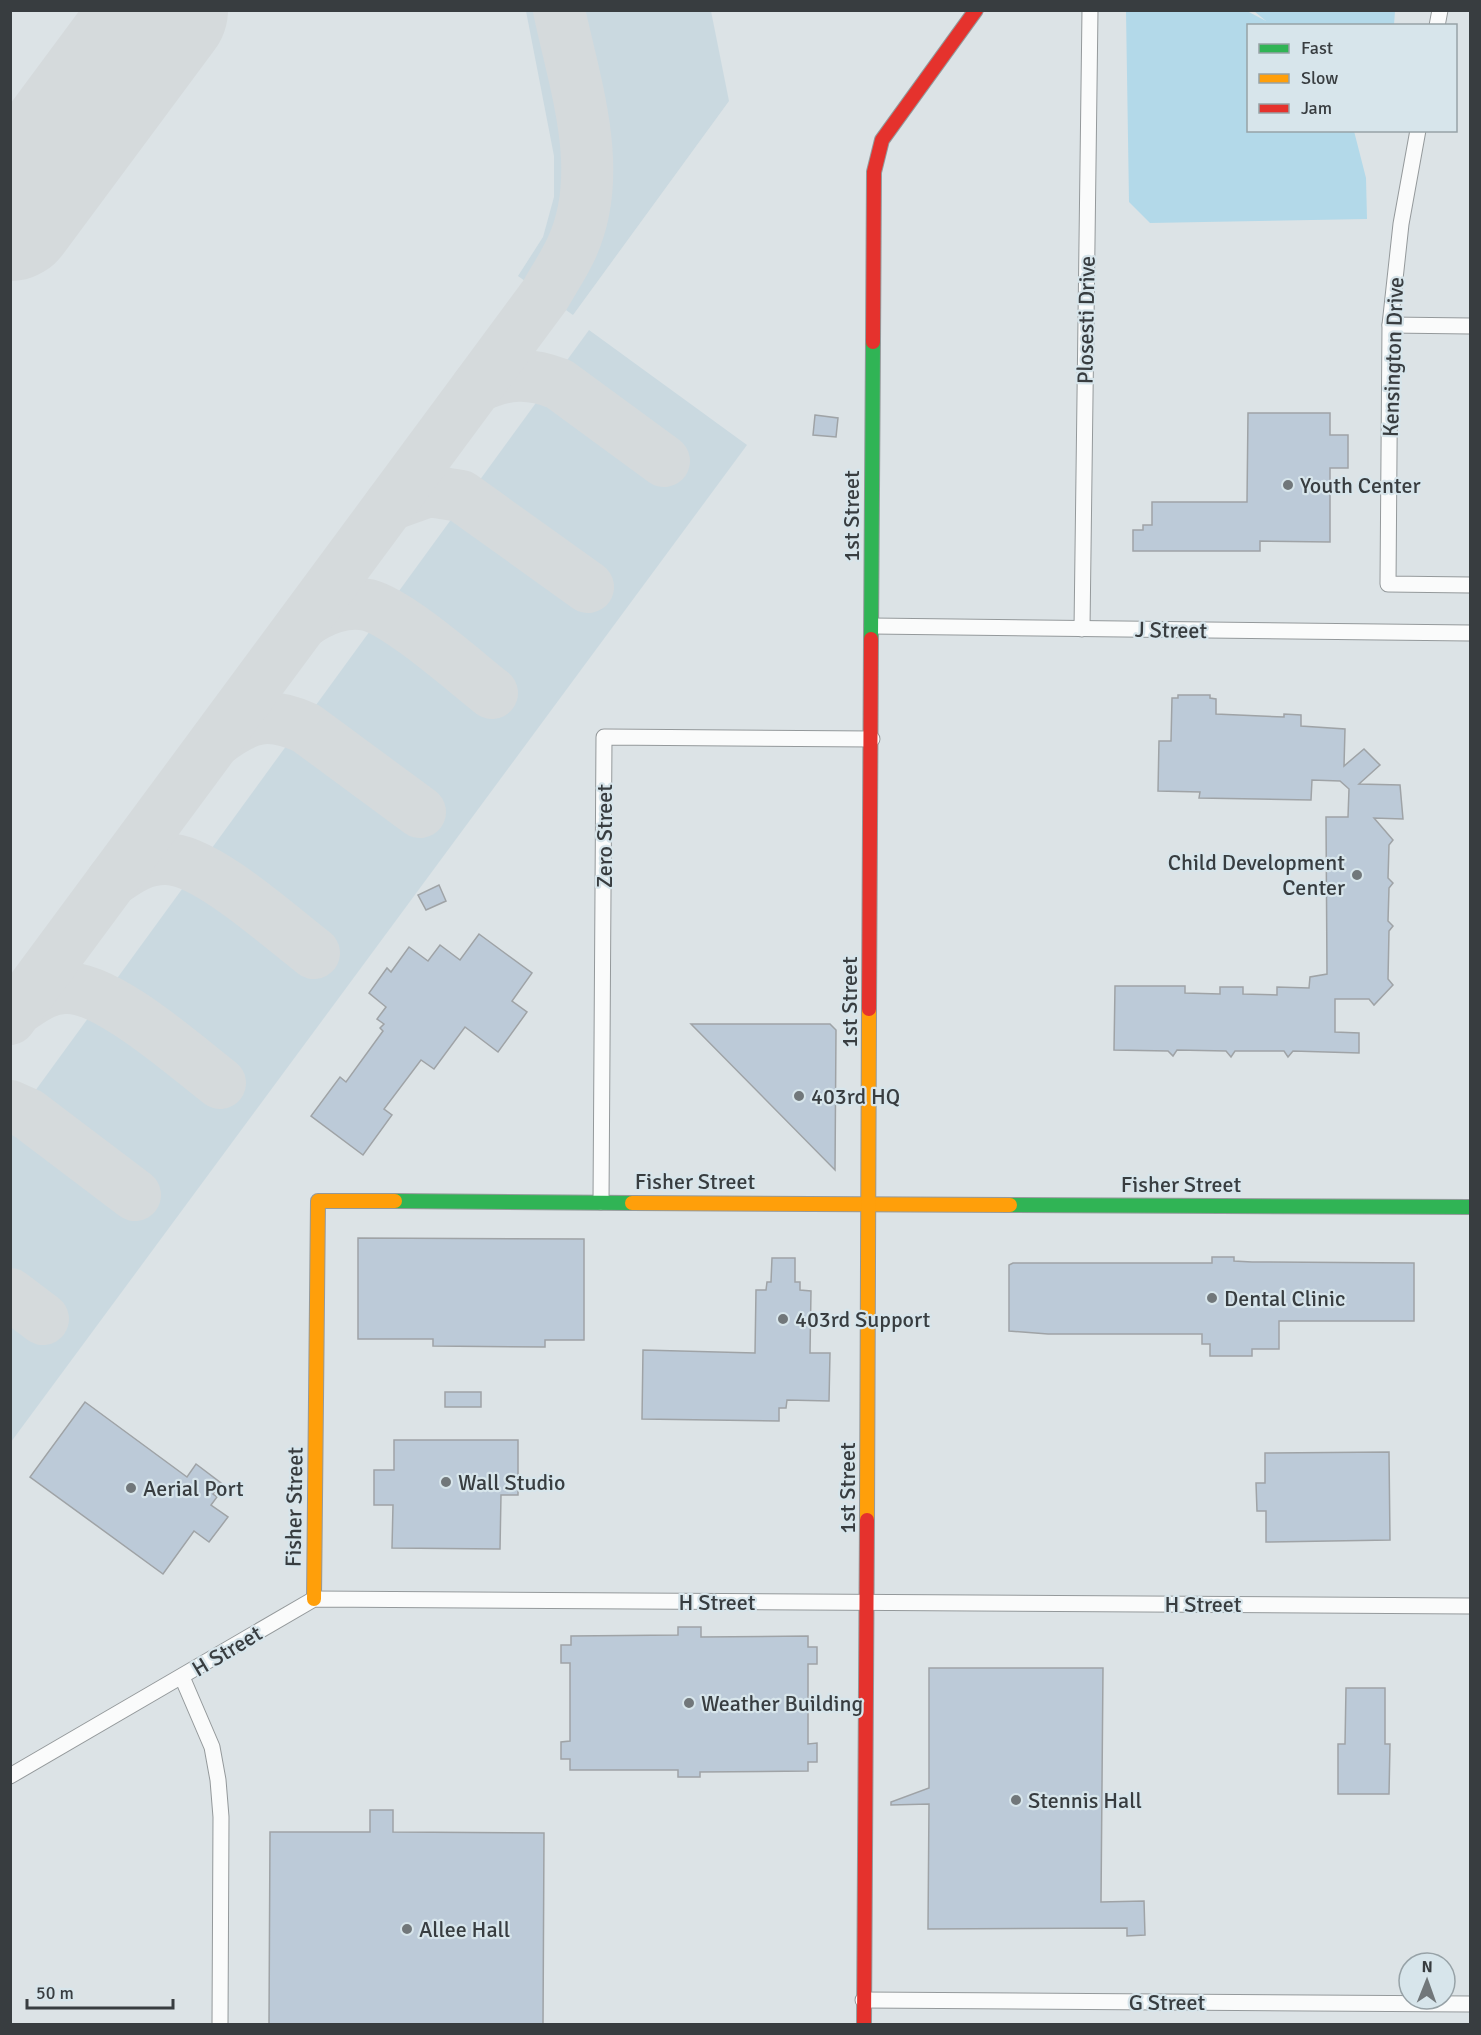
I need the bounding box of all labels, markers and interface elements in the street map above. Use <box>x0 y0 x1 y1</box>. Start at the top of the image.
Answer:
legend <box>1247 24 1457 132</box>
text: Fast <box>1301 37 1333 59</box>
text: Slow <box>1301 67 1338 89</box>
text: Jam <box>1301 97 1332 119</box>
street label: Plosesti Drive <box>1071 256 1101 384</box>
street label: Kensington Drive <box>1377 277 1409 437</box>
street label: 1st Street <box>838 470 865 562</box>
place label: Youth Center <box>1300 472 1421 499</box>
marker: Youth Center <box>1281 478 1295 492</box>
street label: J Street <box>1135 616 1208 644</box>
street label: Zero Street <box>591 784 618 888</box>
place label: Child Development Center <box>1168 849 1345 901</box>
marker: Child Development Center <box>1350 868 1364 882</box>
street label: 1st Street <box>836 956 863 1048</box>
place label: 403rd HQ <box>811 1083 900 1110</box>
marker: 403rd HQ <box>792 1089 806 1103</box>
street label: Fisher Street <box>635 1168 755 1195</box>
street label: Fisher Street <box>1121 1171 1241 1198</box>
place label: Dental Clinic <box>1224 1285 1345 1312</box>
marker: Dental Clinic <box>1205 1291 1219 1305</box>
place label: 403rd Support <box>795 1306 931 1333</box>
marker: 403rd Support <box>776 1312 790 1326</box>
street label: 1st Street <box>834 1442 861 1534</box>
street label: Fisher Street <box>279 1446 309 1567</box>
place label: Wall Studio <box>458 1469 566 1496</box>
place label: Aerial Port <box>143 1475 244 1502</box>
marker: Wall Studio <box>439 1475 453 1489</box>
marker: Aerial Port <box>124 1481 138 1495</box>
street label: H Street <box>679 1589 756 1616</box>
street label: H Street <box>1165 1591 1242 1618</box>
street label: H Street <box>187 1619 267 1682</box>
place label: Weather Building <box>701 1690 863 1717</box>
marker: Weather Building <box>682 1696 696 1710</box>
place label: Stennis Hall <box>1028 1787 1142 1814</box>
marker: Stennis Hall <box>1009 1793 1023 1807</box>
place label: Allee Hall <box>419 1916 510 1943</box>
marker: Allee Hall <box>400 1922 414 1936</box>
north arrow <box>1397 1951 1457 2011</box>
text: N <box>1422 1957 1433 1977</box>
scale bar <box>27 1972 172 2010</box>
text: 50 m <box>36 1982 74 2004</box>
street label: G Street <box>1129 1989 1205 2016</box>

